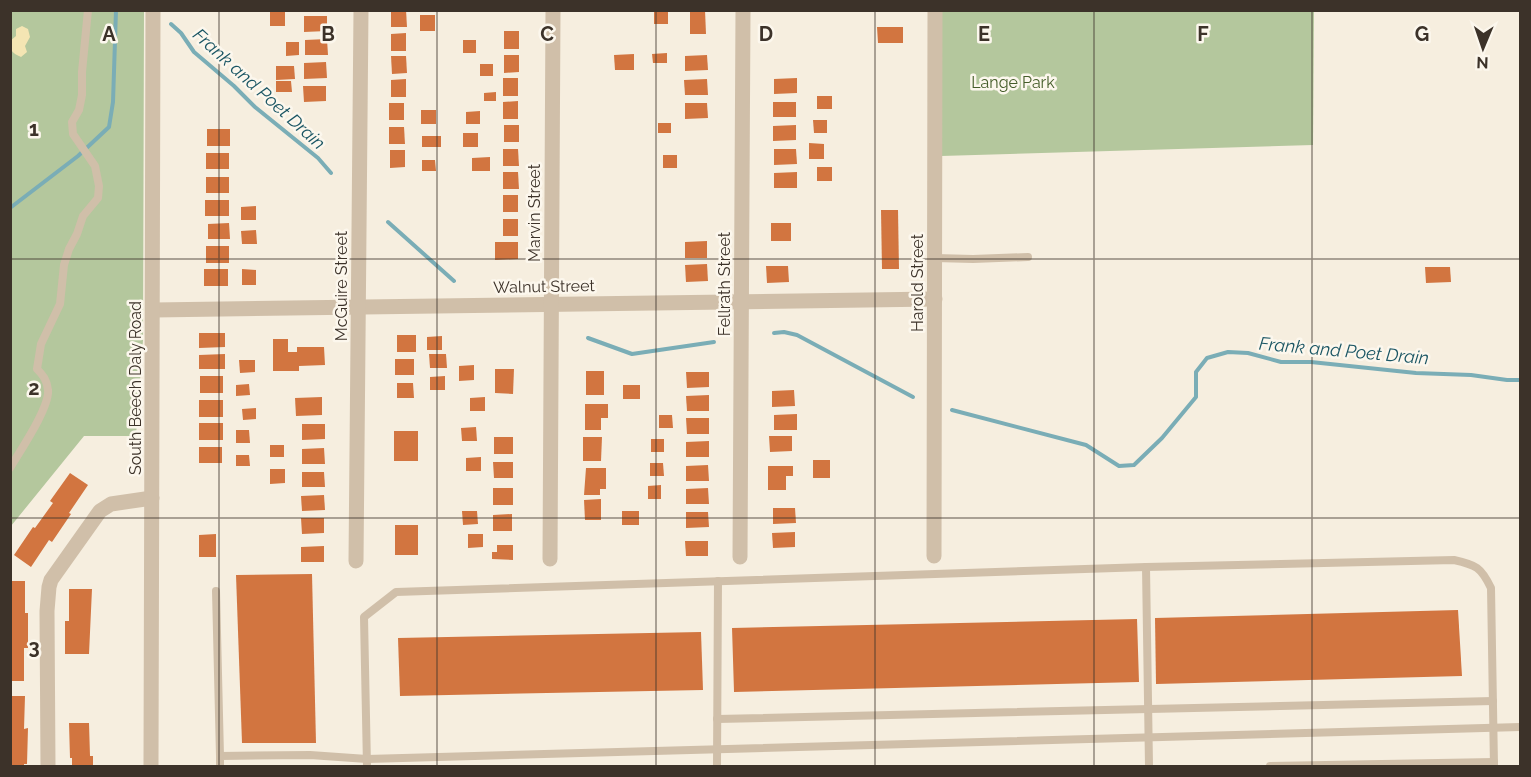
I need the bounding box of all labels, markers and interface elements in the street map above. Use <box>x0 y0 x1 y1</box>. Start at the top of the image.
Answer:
north arrow <box>1453 18 1513 78</box>
text: A <box>102 22 116 46</box>
text: B <box>321 22 335 46</box>
text: C <box>540 22 554 46</box>
text: D <box>759 22 773 46</box>
text: E <box>978 22 990 46</box>
text: F <box>1197 22 1209 46</box>
text: G <box>1415 22 1429 46</box>
water label: Frank and Poet Drain <box>189 24 330 153</box>
text: N <box>1476 53 1489 72</box>
park label: Lange Park <box>971 73 1055 92</box>
text: 1 <box>29 117 39 141</box>
street label: Marvin Street <box>525 163 544 262</box>
street label: McGuire Street <box>332 230 351 341</box>
street label: Fellrath Street <box>715 231 734 336</box>
street label: Harold Street <box>908 233 927 332</box>
street label: Walnut Street <box>493 276 596 297</box>
street label: South Beech Daly Road <box>126 301 145 475</box>
water label: Frank and Poet Drain <box>1258 333 1430 368</box>
text: 2 <box>28 376 40 400</box>
text: 3 <box>28 635 40 659</box>

